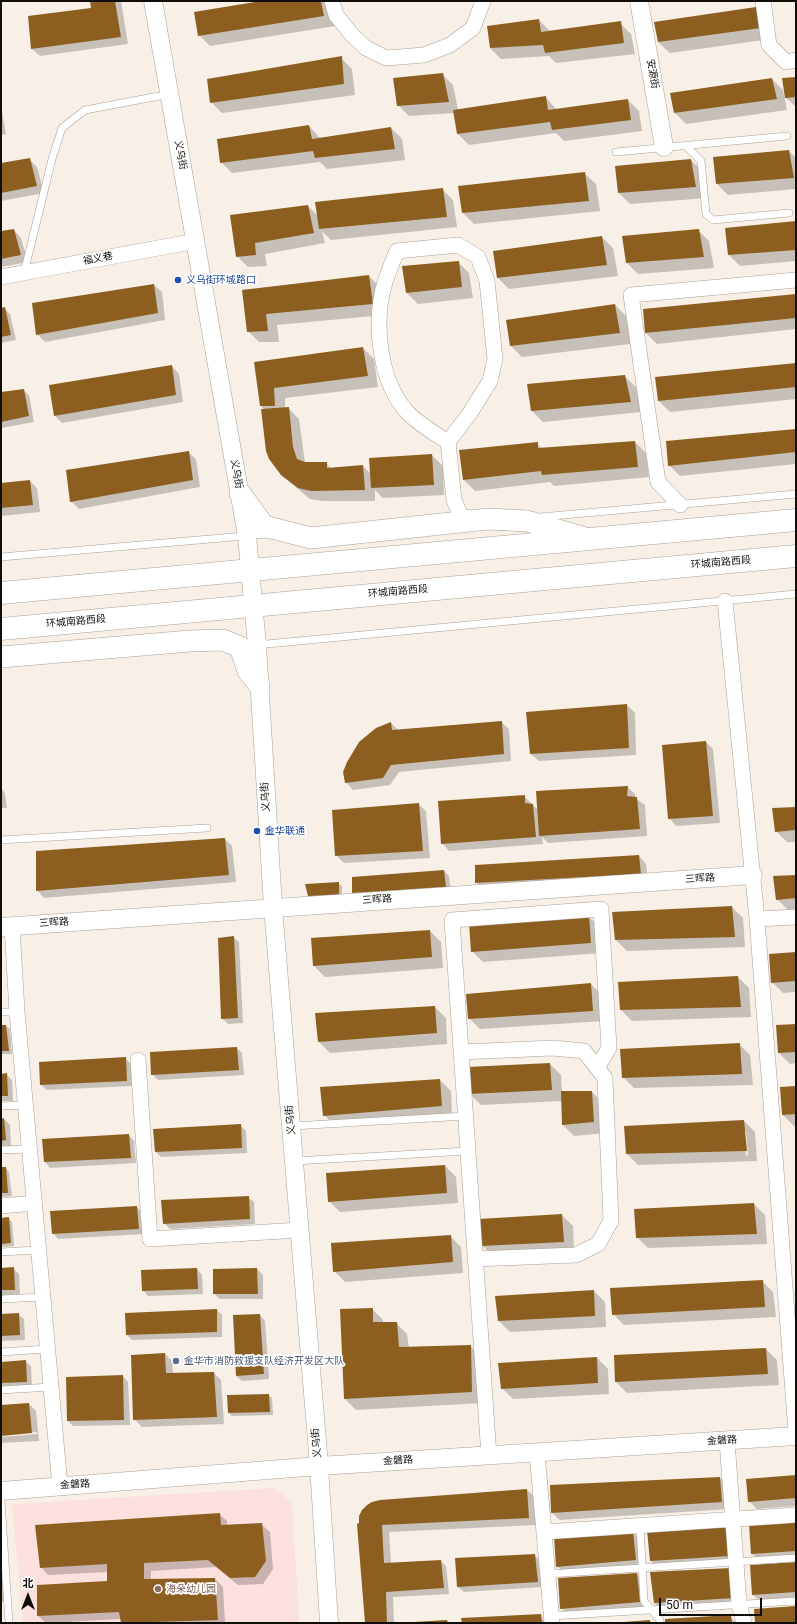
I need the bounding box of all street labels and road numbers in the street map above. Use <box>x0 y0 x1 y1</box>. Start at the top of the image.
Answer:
street label: 安源街 <box>643 58 661 90</box>
street label: 义乌街 <box>171 139 189 171</box>
street label: 福义巷 <box>82 250 114 268</box>
street label: 义乌街 <box>227 458 245 490</box>
street label: 环城南路西段 <box>691 554 751 572</box>
street label: 环城南路西段 <box>368 583 428 601</box>
street label: 环城南路西段 <box>46 613 106 631</box>
street label: 义乌街 <box>259 782 273 812</box>
street label: 三晖路 <box>685 872 715 886</box>
street label: 三晖路 <box>362 893 392 907</box>
street label: 三晖路 <box>39 916 69 930</box>
street label: 义乌街 <box>284 1105 298 1135</box>
street label: 义乌街 <box>310 1428 324 1458</box>
street label: 金磐路 <box>707 1434 737 1448</box>
street label: 金磐路 <box>383 1454 413 1468</box>
street label: 金磐路 <box>60 1478 90 1492</box>

